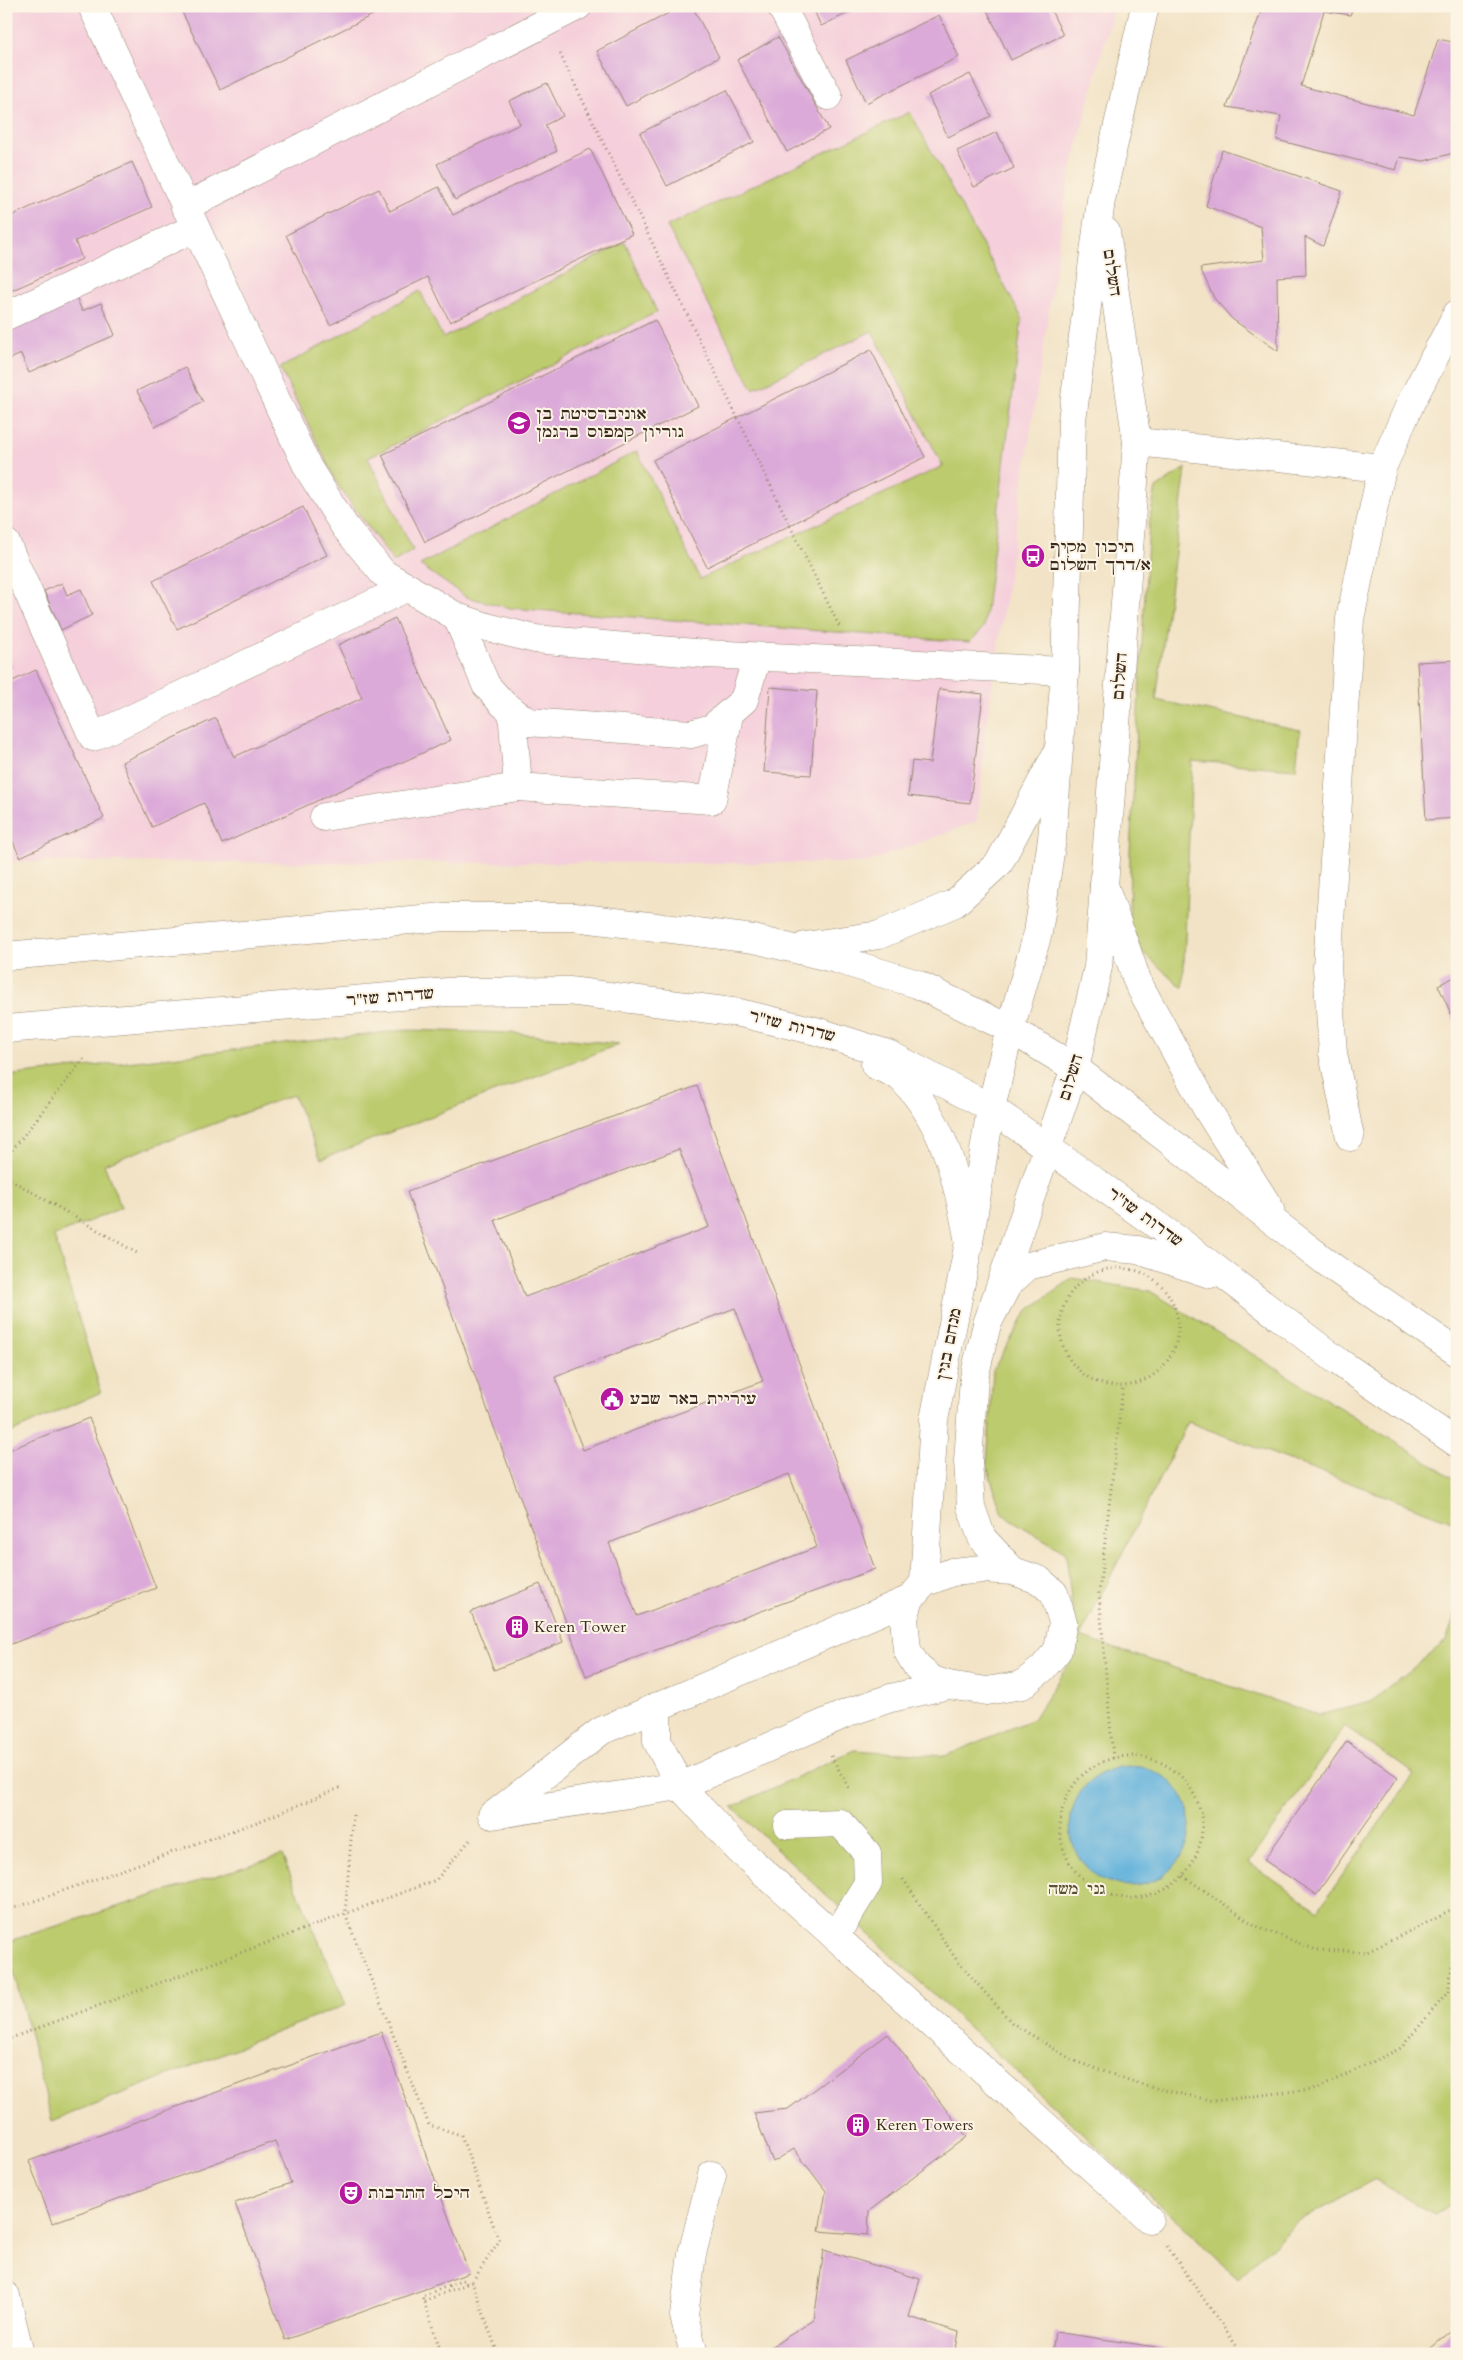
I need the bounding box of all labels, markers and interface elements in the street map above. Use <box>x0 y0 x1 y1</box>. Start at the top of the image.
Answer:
street label: השלום <box>1097 248 1127 298</box>
place label: אוניברסיטת בן גוריון קמפוס ברגמן <box>536 403 684 443</box>
school or university icon: אוניברסיטת בן גוריון קמפוס ברגמן <box>506 410 532 436</box>
place label: תיכון מקיף א/דרך השלום <box>1050 536 1151 576</box>
bus stop icon: תיכון מקיף א/דרך השלום <box>1020 543 1046 569</box>
street label: השלום <box>1107 652 1133 700</box>
street label: שדרות שז"ר <box>345 982 435 1012</box>
street label: שדרות שז"ר <box>747 1005 837 1047</box>
street label: השלום <box>1054 1051 1088 1103</box>
street label: שדרות שז"ר <box>1103 1182 1187 1252</box>
street label: מנחם בגין <box>931 1306 967 1382</box>
public building icon: עיריית באר שבע <box>599 1386 625 1412</box>
place label: עיריית באר שבע <box>630 1388 757 1410</box>
building icon: Keren Tower <box>504 1614 530 1640</box>
place label: Keren Tower <box>534 1616 626 1638</box>
park label: גני משה <box>1048 1878 1106 1900</box>
building icon: Keren Towers <box>845 2112 871 2138</box>
place label: Keren Towers <box>876 2114 973 2136</box>
theatre icon: היכל התרבות <box>338 2180 364 2206</box>
place label: היכל התרבות <box>368 2182 470 2204</box>

